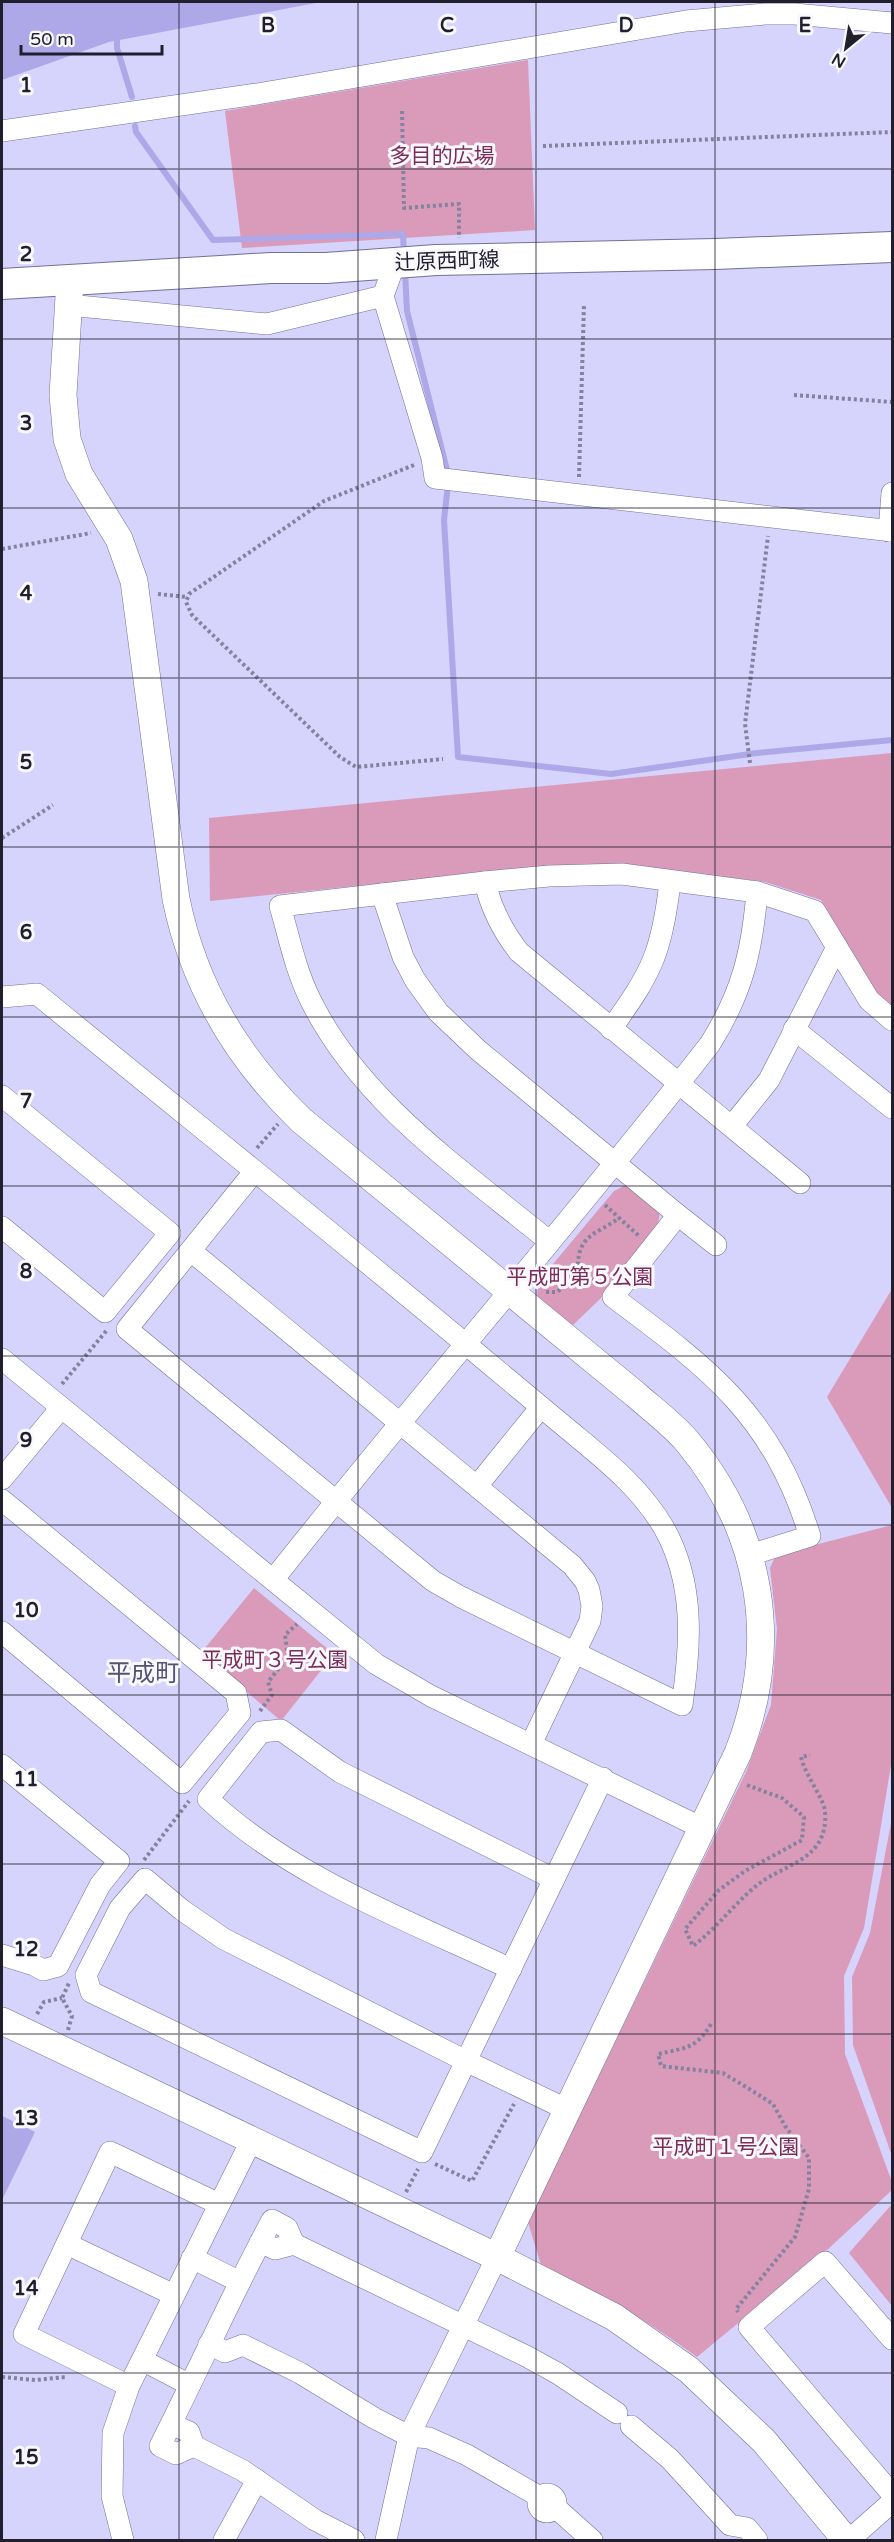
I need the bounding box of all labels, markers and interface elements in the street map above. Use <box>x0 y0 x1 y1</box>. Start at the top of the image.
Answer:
text: B <box>261 14 275 38</box>
text: C <box>440 14 454 38</box>
text: D <box>618 14 634 38</box>
text: E <box>799 14 812 38</box>
scale bar <box>21 18 162 56</box>
north arrow <box>816 18 876 78</box>
text: 50 m <box>30 28 74 50</box>
text: N <box>828 48 850 72</box>
text: 1 <box>20 74 32 98</box>
park label: 多目的広場 <box>390 144 495 169</box>
text: 2 <box>20 243 32 267</box>
street label: 辻原西町線 <box>394 247 500 276</box>
text: 3 <box>20 412 32 436</box>
text: 4 <box>20 582 33 606</box>
text: 5 <box>20 751 32 775</box>
text: 6 <box>20 921 32 945</box>
text: 7 <box>20 1090 32 1114</box>
text: 8 <box>20 1260 32 1284</box>
park label: 平成町第５公園 <box>507 1265 654 1290</box>
text: 9 <box>20 1429 32 1453</box>
text: 10 <box>13 1599 39 1623</box>
park label: 平成町３号公園 <box>202 1648 349 1673</box>
district label: 平成町 <box>107 1659 179 1688</box>
text: 11 <box>13 1768 39 1792</box>
text: 12 <box>13 1938 39 1962</box>
text: 13 <box>13 2107 39 2131</box>
park label: 平成町１号公園 <box>653 2135 800 2160</box>
text: 14 <box>13 2277 39 2301</box>
text: 15 <box>13 2446 39 2470</box>

